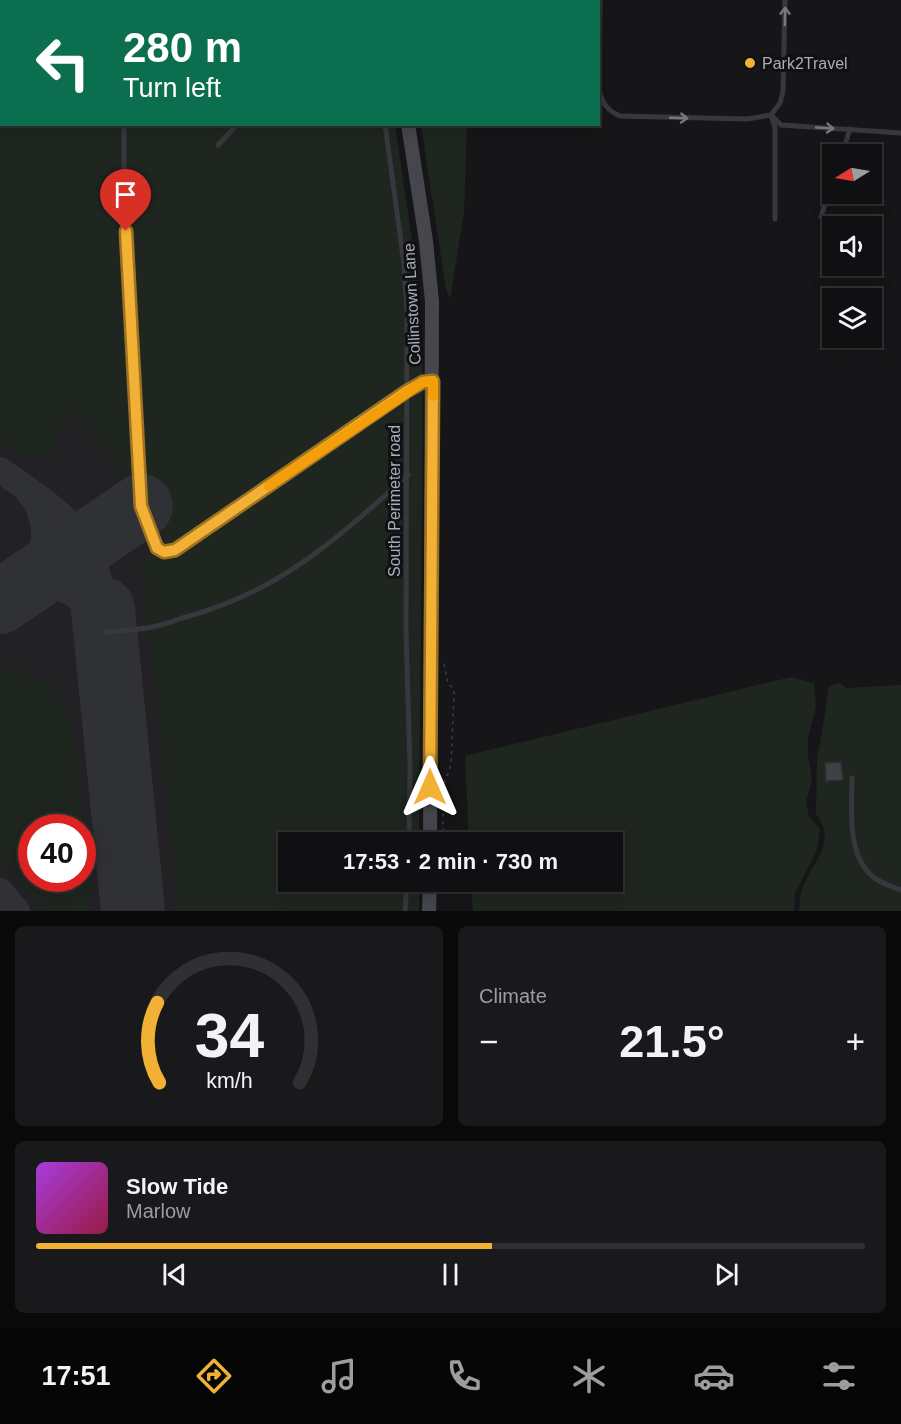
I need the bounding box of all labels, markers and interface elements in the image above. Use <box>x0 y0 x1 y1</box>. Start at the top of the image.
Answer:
one-way arrow <box>779 7 791 27</box>
icon: left <box>24 24 102 102</box>
text: 280 m <box>123 24 242 71</box>
place label: Park2Travel <box>762 55 848 72</box>
marker: Park2Travel <box>743 56 757 70</box>
text: Turn left <box>123 73 221 103</box>
one-way arrow <box>668 112 688 123</box>
one-way arrow <box>815 122 835 133</box>
north arrow <box>822 144 882 204</box>
map controls <box>822 144 882 348</box>
pin <box>100 169 151 231</box>
icon: arrive <box>109 178 142 211</box>
button: sound <box>822 216 882 276</box>
street label: Collinstown Lane <box>400 243 424 365</box>
button: layers <box>822 288 882 348</box>
street label: South Perimeter road <box>386 425 403 577</box>
position arrow <box>398 755 462 819</box>
speed limit sign: 40 <box>18 814 96 892</box>
text: 17:53 · 2 min · 730 m <box>343 849 558 874</box>
text: Climate <box>479 985 547 1007</box>
text: 34 <box>194 1001 264 1070</box>
text: 21.5° <box>619 1016 725 1067</box>
text: − <box>479 1023 498 1060</box>
text: + <box>846 1023 865 1060</box>
text: km/h <box>206 1069 252 1093</box>
text: Slow Tide <box>126 1174 228 1199</box>
text: Marlow <box>126 1200 190 1222</box>
icon: previous <box>158 1258 191 1291</box>
icon: pause <box>434 1258 467 1291</box>
icon: next <box>710 1258 743 1291</box>
icon: directions <box>193 1355 235 1397</box>
icon: music <box>318 1355 360 1397</box>
icon: phone <box>443 1355 485 1397</box>
icon: climate <box>568 1355 610 1397</box>
icon: car <box>693 1355 735 1397</box>
icon: filters <box>818 1355 860 1397</box>
text: 17:51 <box>41 1361 110 1391</box>

